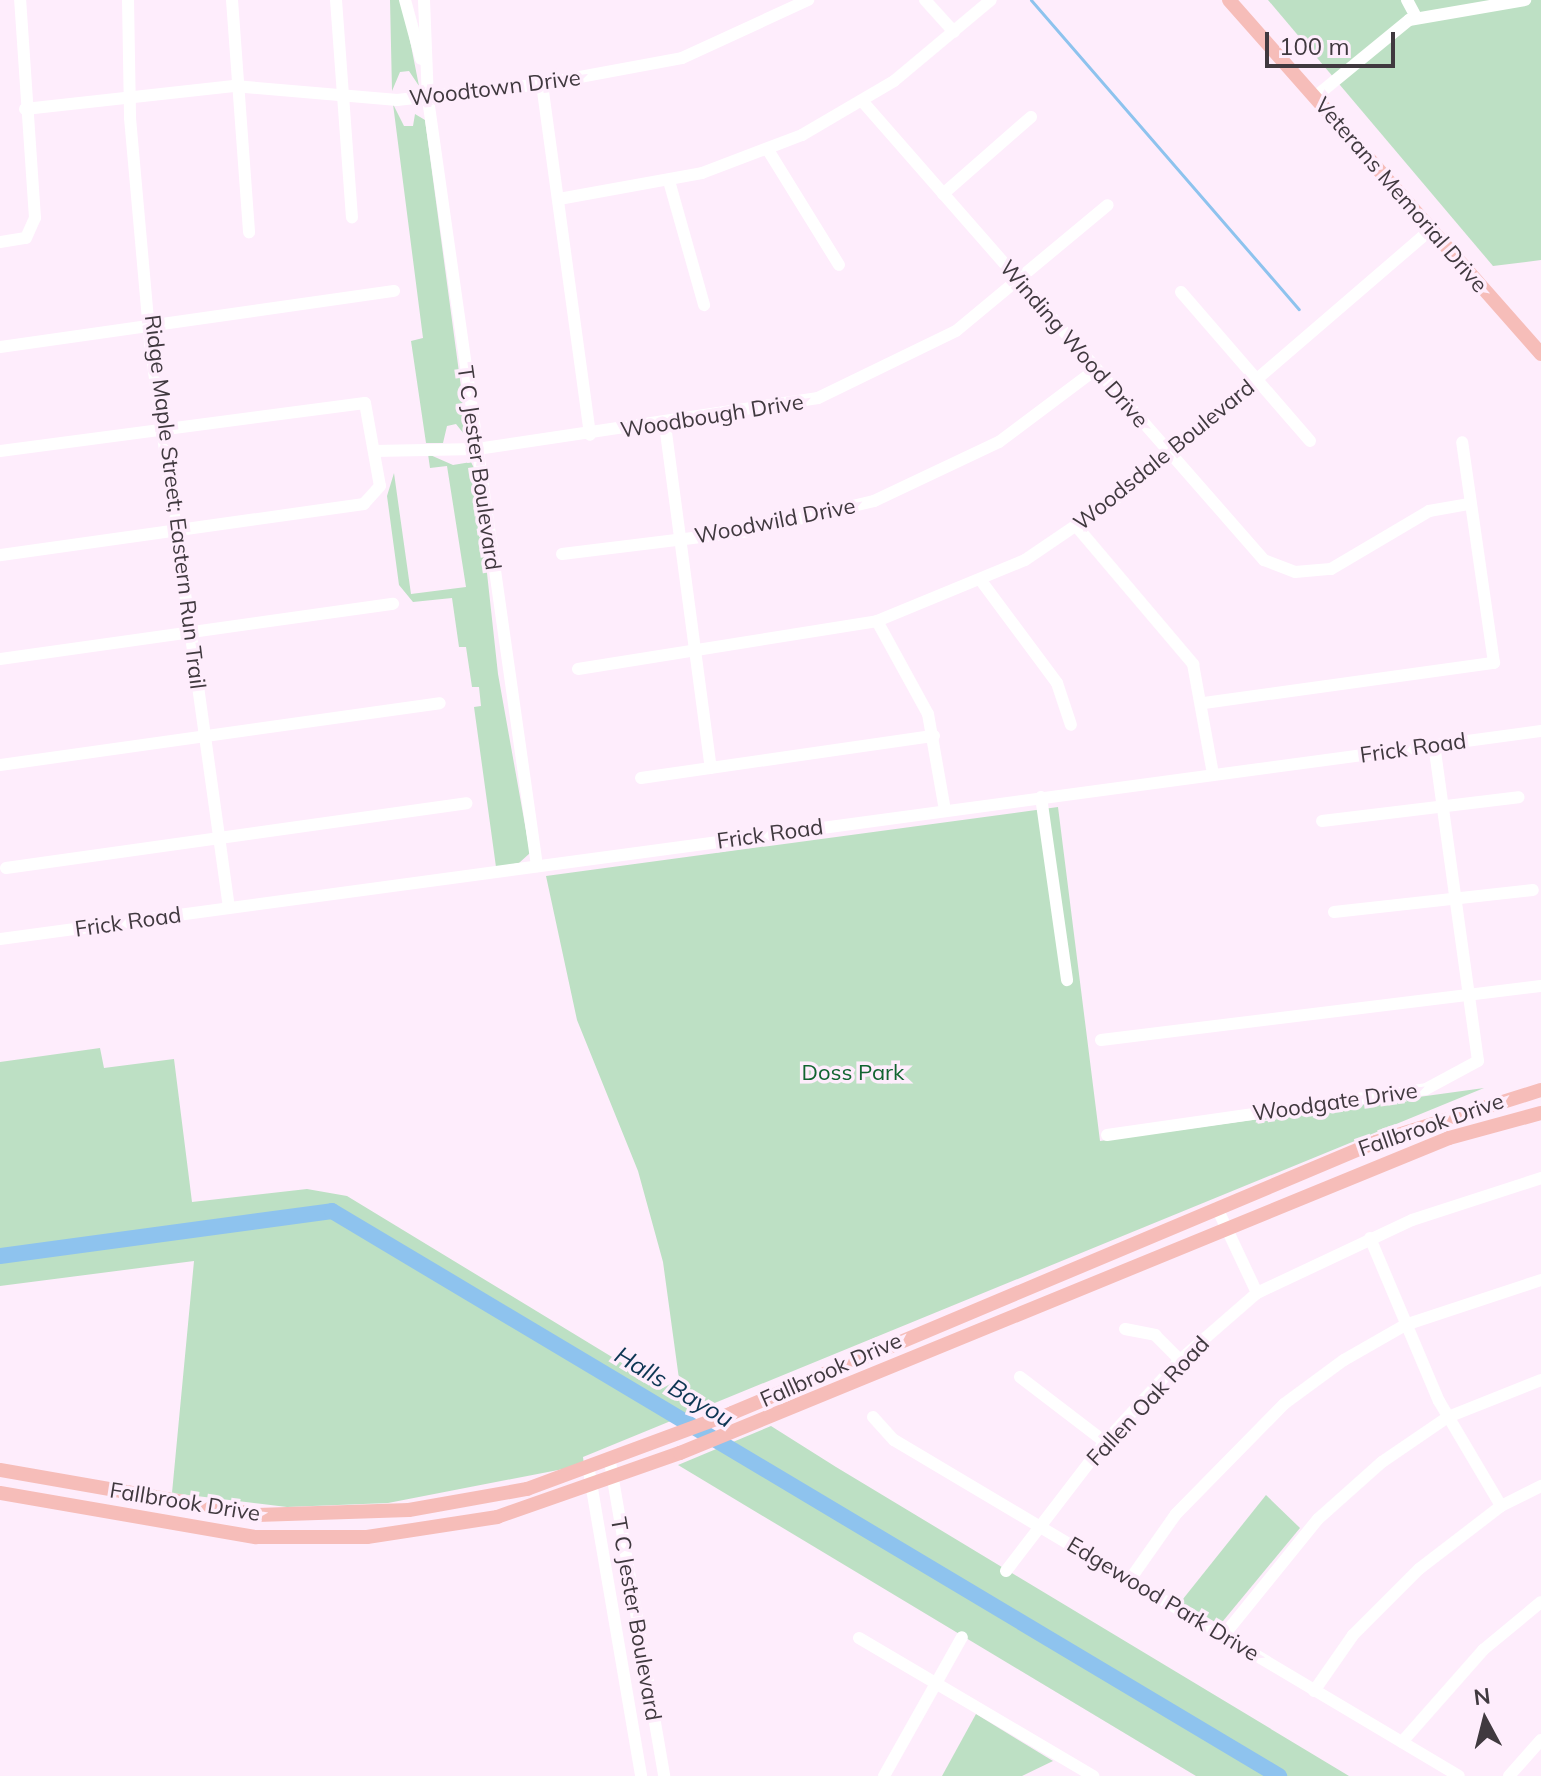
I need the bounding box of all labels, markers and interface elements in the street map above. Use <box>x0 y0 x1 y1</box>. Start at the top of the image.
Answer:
scale bar <box>1269 16 1399 66</box>
text: 100 m <box>1279 31 1350 61</box>
street label: Woodtown Drive <box>408 64 582 112</box>
street label: Veterans Memorial Drive <box>1309 92 1493 298</box>
street label: Winding Wood Drive <box>994 255 1154 433</box>
street label: Ridge Maple Street; Eastern Run Trail <box>139 313 211 691</box>
street label: T C Jester Boulevard <box>452 364 506 572</box>
street label: Woodsdale Boulevard <box>1068 374 1260 536</box>
street label: Woodbough Drive <box>619 388 805 444</box>
street label: Woodwild Drive <box>692 492 858 550</box>
street label: Frick Road <box>1358 727 1468 769</box>
street label: Frick Road <box>715 813 825 855</box>
street label: Frick Road <box>73 901 183 943</box>
park label: Doss Park <box>802 1060 904 1086</box>
street label: Woodgate Drive <box>1251 1077 1419 1127</box>
street label: Fallbrook Drive <box>1355 1088 1507 1162</box>
street label: Fallbrook Drive <box>756 1327 906 1413</box>
street label: Fallen Oak Road <box>1081 1331 1215 1471</box>
water label: Halls Bayou <box>610 1340 738 1434</box>
street label: Fallbrook Drive <box>108 1477 262 1527</box>
street label: T C Jester Boulevard <box>605 1515 667 1723</box>
street label: Edgewood Park Drive <box>1062 1531 1264 1667</box>
north arrow <box>1445 1680 1525 1760</box>
text: N <box>1472 1681 1492 1711</box>

